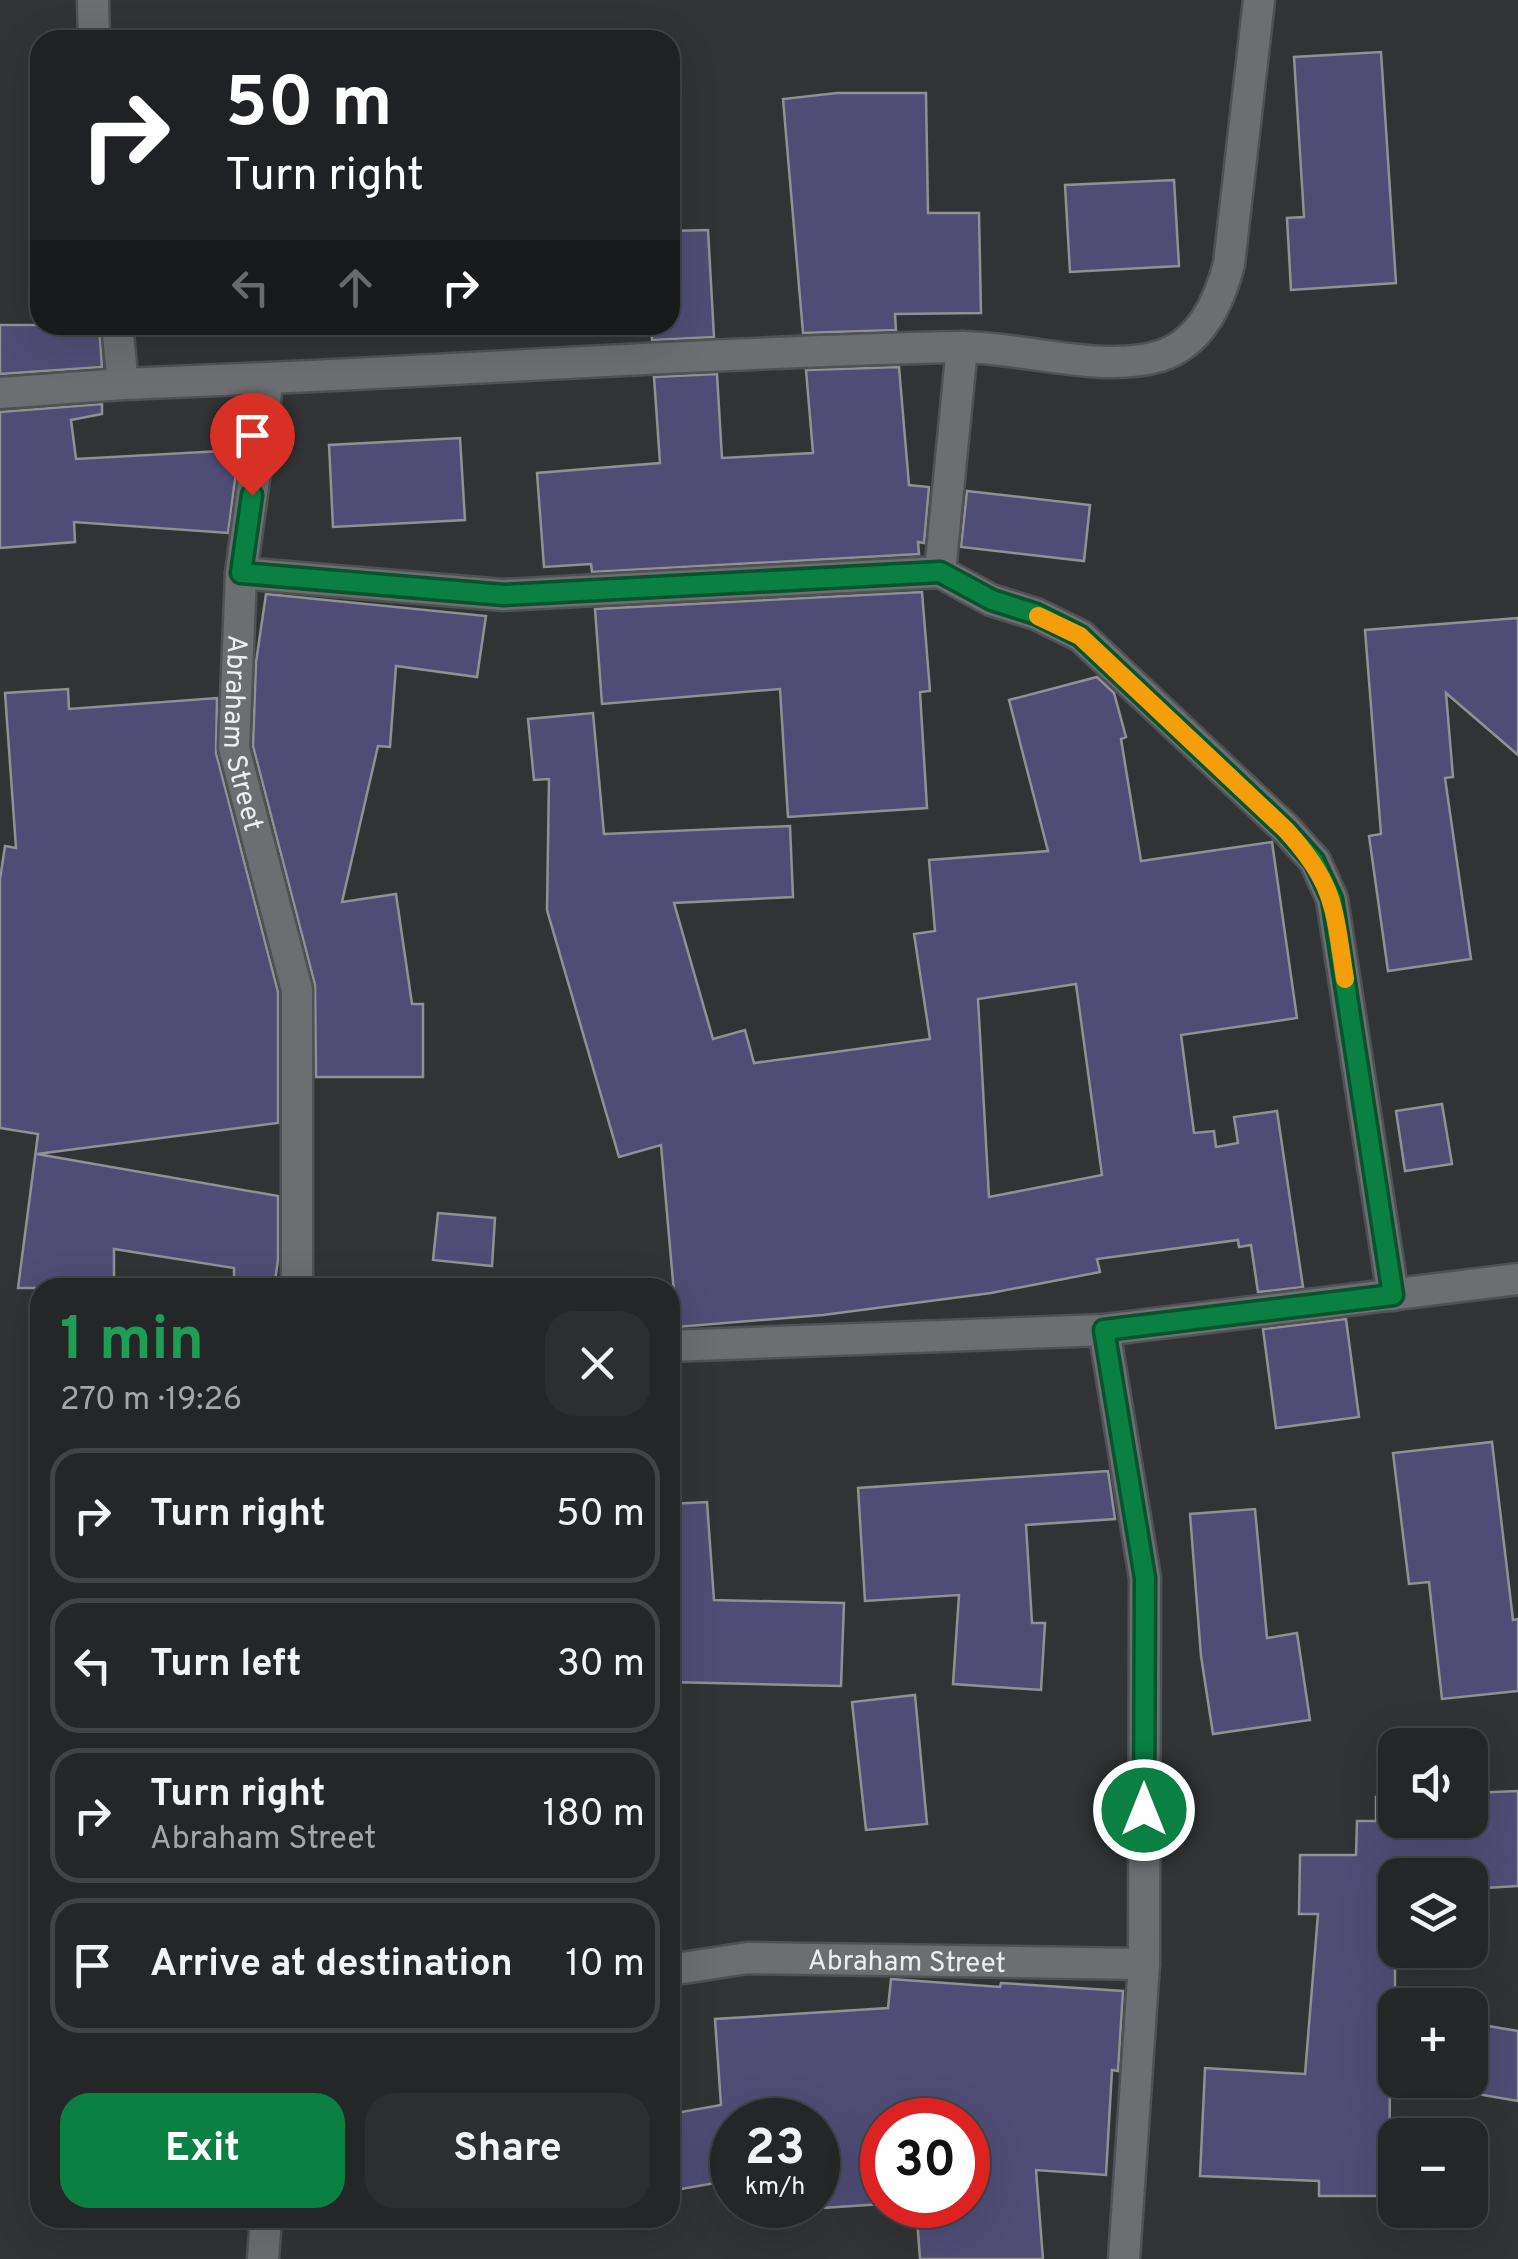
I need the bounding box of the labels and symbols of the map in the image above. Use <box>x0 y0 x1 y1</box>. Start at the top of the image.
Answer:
pin <box>210 393 295 496</box>
street label: Abraham Street <box>213 634 270 835</box>
position arrow <box>1092 1758 1196 1862</box>
street label: Abraham Street <box>808 1944 1006 1983</box>
speed limit sign: 30 <box>860 2098 990 2228</box>

